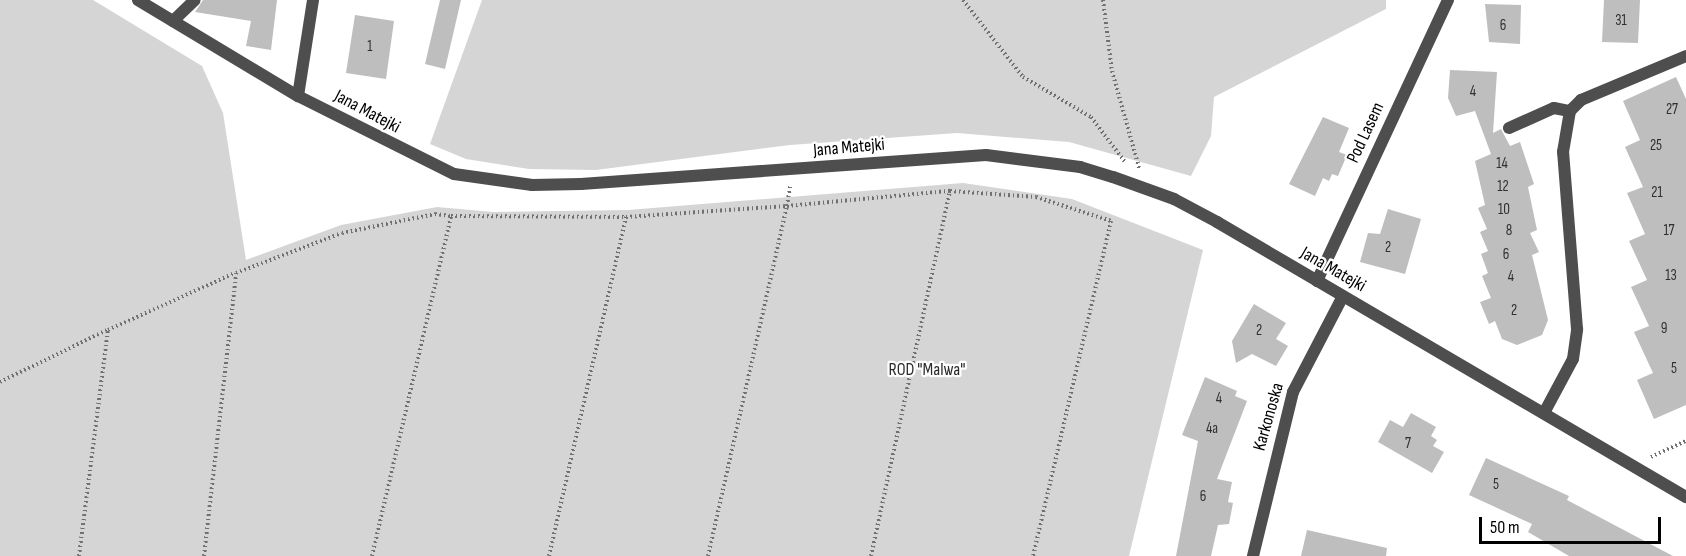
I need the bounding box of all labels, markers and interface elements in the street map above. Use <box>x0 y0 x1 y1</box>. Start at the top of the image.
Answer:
house number: 31 <box>1615 12 1627 30</box>
house number: 6 <box>1500 17 1506 35</box>
house number: 1 <box>367 38 373 56</box>
house number: 4 <box>1470 83 1476 101</box>
street label: Jana Matejki <box>330 86 404 138</box>
street label: Pod Lasem <box>1343 99 1389 167</box>
house number: 27 <box>1666 101 1678 119</box>
street label: Jana Matejki <box>812 134 886 162</box>
house number: 25 <box>1650 137 1662 155</box>
house number: 14 <box>1496 155 1508 173</box>
house number: 12 <box>1497 178 1509 196</box>
house number: 21 <box>1651 184 1663 202</box>
house number: 10 <box>1498 201 1510 219</box>
house number: 8 <box>1506 222 1512 240</box>
house number: 17 <box>1663 222 1675 240</box>
house number: 2 <box>1385 239 1391 257</box>
street label: Jana Matejki <box>1297 243 1369 297</box>
house number: 6 <box>1503 246 1509 264</box>
house number: 13 <box>1665 267 1677 285</box>
house number: 4 <box>1508 268 1514 286</box>
house number: 2 <box>1511 302 1517 320</box>
house number: 9 <box>1661 320 1667 338</box>
house number: 2 <box>1256 322 1262 340</box>
park label: ROD "Malwa" <box>888 359 966 381</box>
house number: 5 <box>1671 360 1677 378</box>
street label: Karkonoska <box>1249 381 1289 453</box>
house number: 4 <box>1216 390 1222 408</box>
house number: 4a <box>1206 420 1218 438</box>
house number: 7 <box>1405 435 1411 453</box>
house number: 5 <box>1493 476 1499 494</box>
house number: 6 <box>1200 488 1206 506</box>
scale bar <box>1482 505 1664 543</box>
text: 50 m <box>1490 517 1520 538</box>

